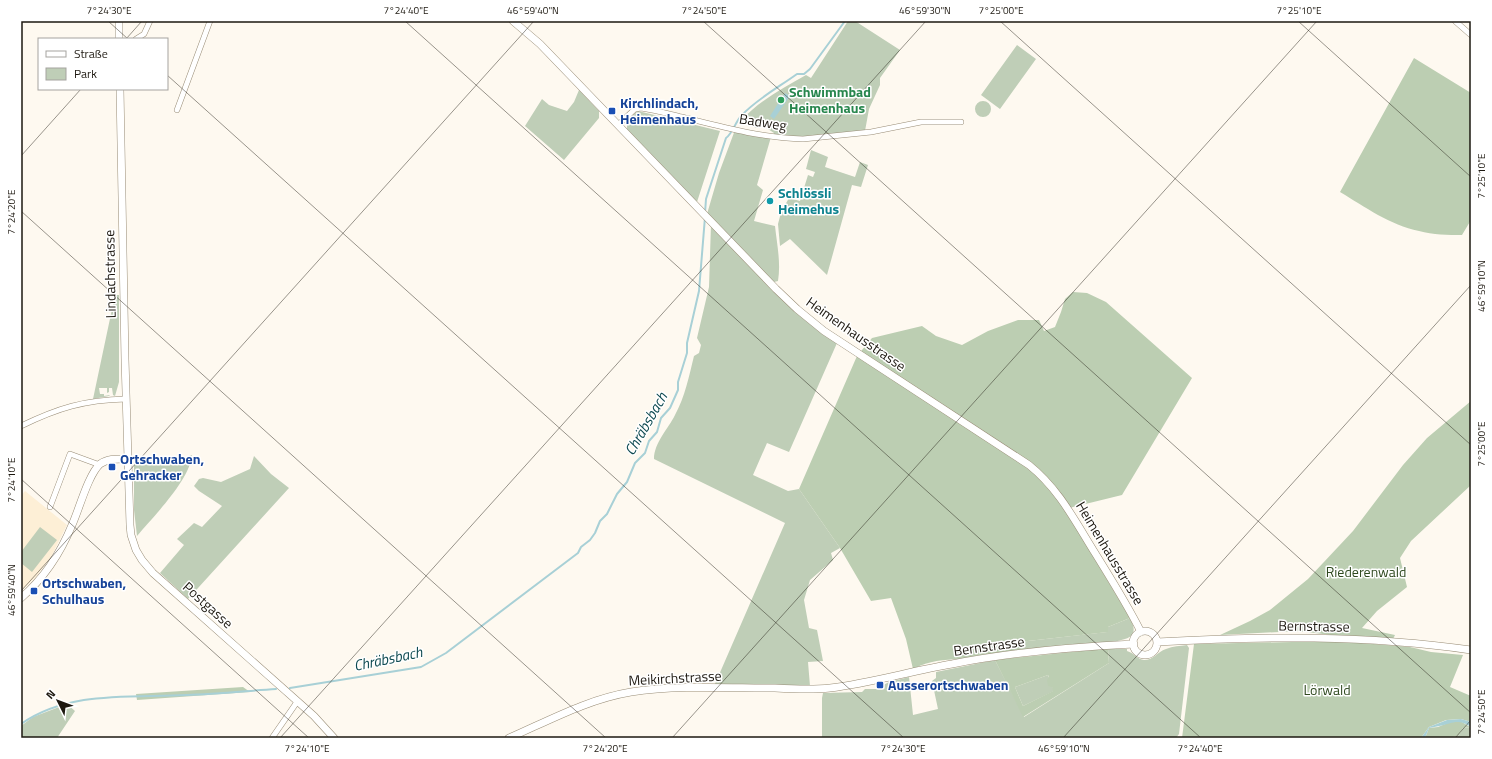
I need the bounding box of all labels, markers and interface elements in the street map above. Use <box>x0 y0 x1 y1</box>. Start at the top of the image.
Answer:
text: 7°24'30"E <box>87 3 132 18</box>
text: 7°24'40"E <box>384 3 429 18</box>
text: 46°59'40"N <box>507 3 559 18</box>
text: 7°24'50"E <box>682 3 727 18</box>
text: 46°59'30"N <box>899 3 951 18</box>
text: 7°25'00"E <box>979 3 1024 18</box>
text: 7°25'10"E <box>1277 3 1322 18</box>
legend <box>38 38 168 90</box>
text: Straße <box>74 44 108 63</box>
text: Park <box>74 64 97 83</box>
place label: Schwimmbad Heimenhaus <box>789 81 871 118</box>
place label: Kirchlindach, Heimenhaus <box>620 92 699 129</box>
marker: Schwimmbad Heimenhaus <box>776 95 786 105</box>
marker: Kirchlindach, Heimenhaus <box>607 106 617 116</box>
street label: Badweg <box>738 107 788 136</box>
text: 7°25'10"E <box>1474 153 1489 198</box>
place label: Schlössli Heimehus <box>778 182 840 219</box>
text: 7°24'20"E <box>4 189 19 234</box>
marker: Schlössli Heimehus <box>765 196 775 206</box>
street label: Lindachstrasse <box>98 229 121 319</box>
text: 46°59'10"N <box>1474 260 1489 312</box>
street label: Heimenhausstrasse <box>802 291 910 376</box>
water label: Chräbsbach <box>618 387 673 460</box>
text: 7°25'00"E <box>1474 421 1489 466</box>
place label: Ortschwaben, Gehracker <box>120 448 204 485</box>
text: 7°24'10"E <box>4 457 19 502</box>
marker: Ortschwaben, Gehracker <box>107 462 117 472</box>
street label: Heimenhausstrasse <box>1071 497 1150 609</box>
park label: Riederenwald <box>1326 561 1406 582</box>
text: 46°59'40"N <box>4 564 19 616</box>
place label: Ortschwaben, Schulhaus <box>42 572 126 609</box>
street label: Postgasse <box>179 576 238 633</box>
marker: Ortschwaben, Schulhaus <box>29 586 39 596</box>
street label: Bernstrasse <box>1278 614 1350 637</box>
street label: Bernstrasse <box>952 630 1026 661</box>
water label: Chräbsbach <box>351 640 425 677</box>
street label: Meikirchstrasse <box>628 665 722 690</box>
place label: Ausserortschwaben <box>888 674 1008 695</box>
park label: Lörwald <box>1303 679 1351 700</box>
marker: Ausserortschwaben <box>875 680 885 690</box>
north arrow <box>38 681 78 721</box>
text: N <box>42 686 59 702</box>
text: 7°24'50"E <box>1474 689 1489 734</box>
text: 7°24'10"E <box>285 741 330 756</box>
text: 7°24'20"E <box>583 741 628 756</box>
text: 7°24'30"E <box>881 741 926 756</box>
text: 46°59'10"N <box>1038 741 1090 756</box>
text: 7°24'40"E <box>1178 741 1223 756</box>

